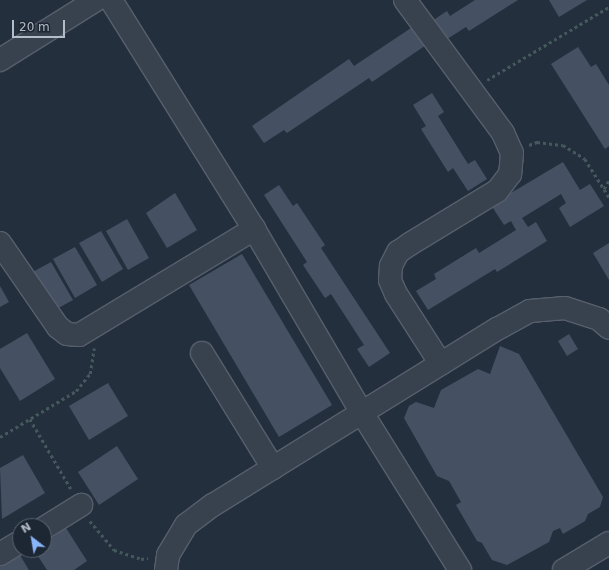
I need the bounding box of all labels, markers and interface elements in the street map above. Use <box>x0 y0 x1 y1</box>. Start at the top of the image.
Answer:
scale bar <box>14 12 67 38</box>
text: 20 m <box>19 20 50 34</box>
north arrow <box>12 518 52 558</box>
text: N <box>19 520 33 536</box>

